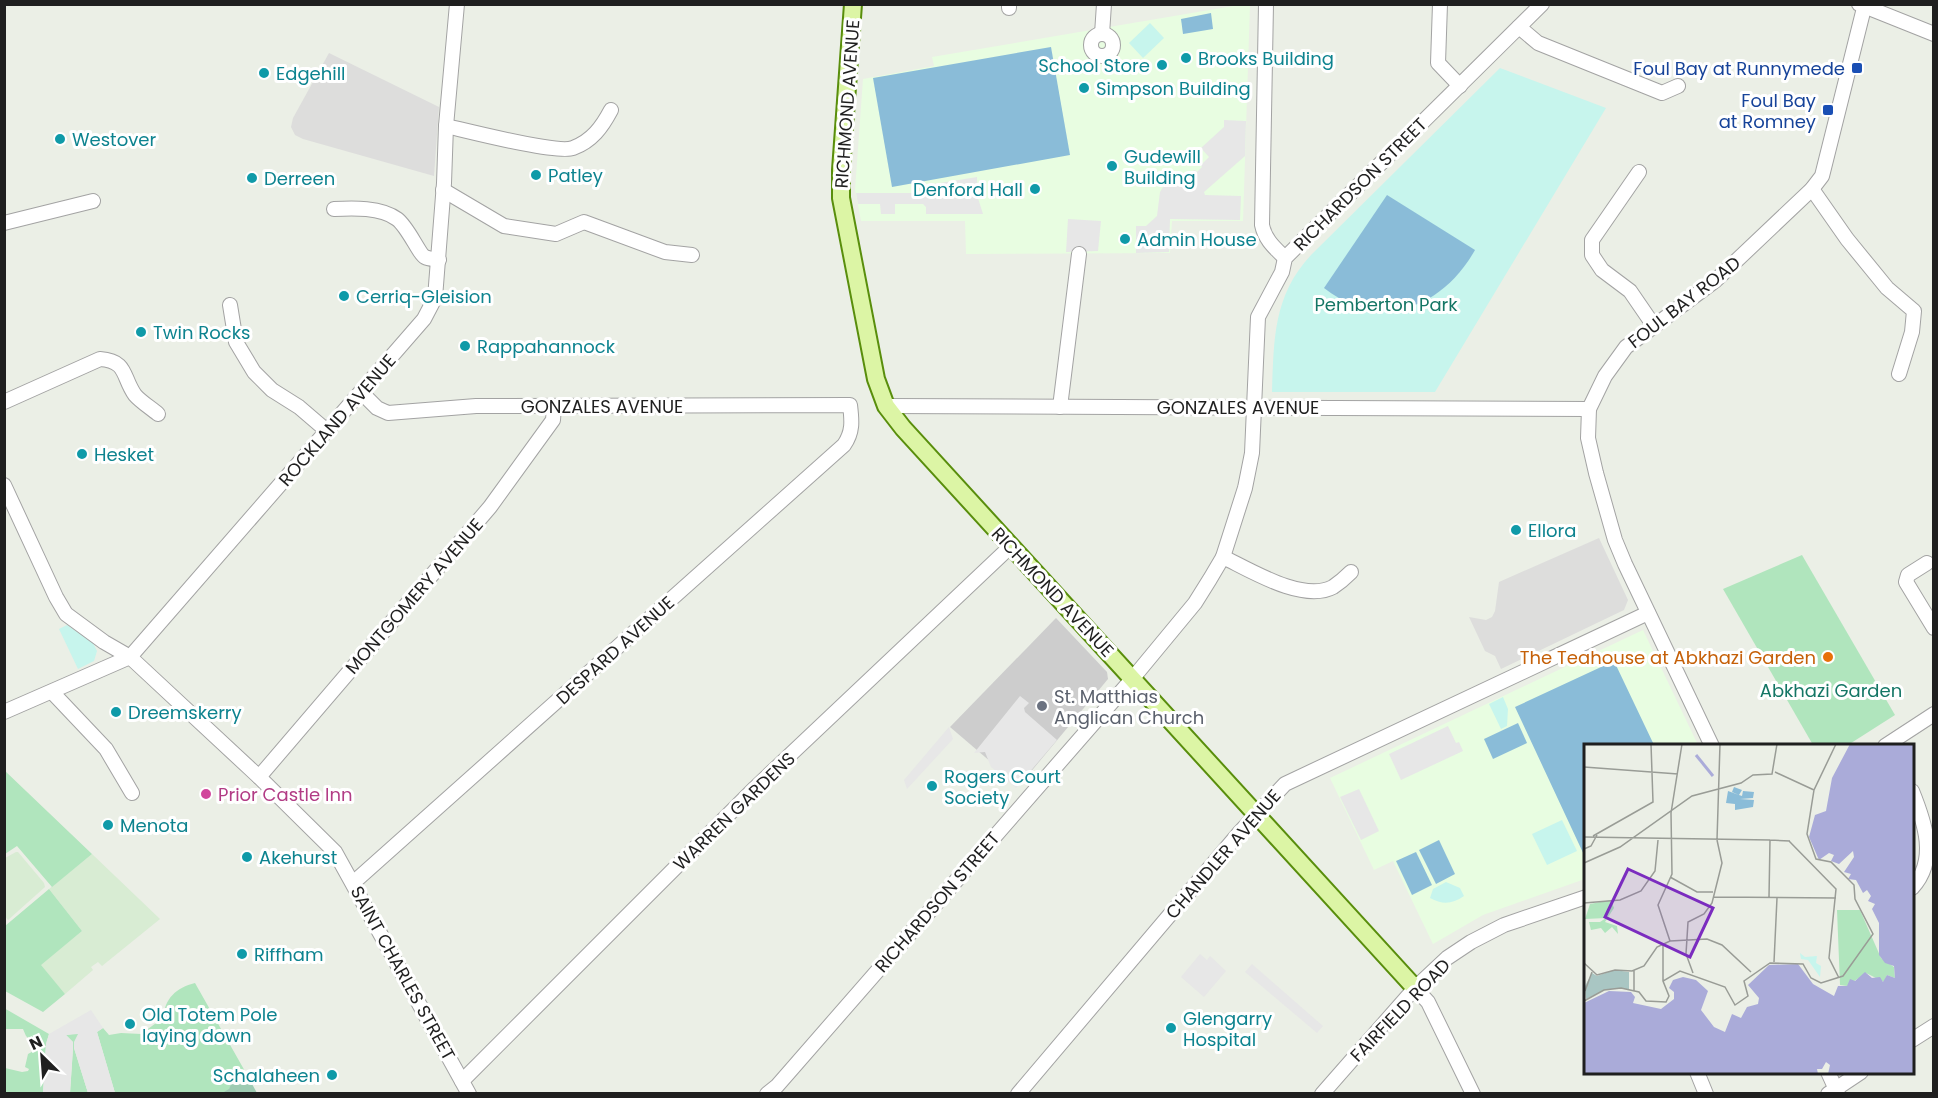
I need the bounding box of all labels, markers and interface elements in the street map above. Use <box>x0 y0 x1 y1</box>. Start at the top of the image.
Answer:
street label: RICHMOND AVENUE <box>829 19 865 189</box>
place label: Brooks Building <box>1198 46 1334 71</box>
marker: Brooks Building <box>1179 51 1193 65</box>
place label: School Store <box>1038 53 1150 78</box>
place label: Foul Bay at Runnymede <box>1633 56 1845 81</box>
marker: School Store <box>1155 58 1169 72</box>
place label: Edgehill <box>276 61 346 86</box>
marker: Foul Bay at Runnymede <box>1850 61 1864 75</box>
marker: Edgehill <box>257 66 271 80</box>
place label: Simpson Building <box>1096 76 1251 101</box>
marker: Simpson Building <box>1077 81 1091 95</box>
place label: Foul Bay at Romney <box>1719 88 1816 134</box>
marker: Foul Bay at Romney <box>1821 103 1835 117</box>
street label: RICHARDSON STREET <box>1288 112 1432 256</box>
place label: Westover <box>72 127 156 152</box>
marker: Westover <box>53 132 67 146</box>
place label: Gudewill Building <box>1124 144 1201 190</box>
marker: Gudewill Building <box>1105 159 1119 173</box>
place label: Patley <box>548 163 603 188</box>
place label: Derreen <box>264 166 335 191</box>
marker: Patley <box>529 168 543 182</box>
marker: Derreen <box>245 171 259 185</box>
place label: Denford Hall <box>913 177 1023 202</box>
marker: Denford Hall <box>1028 182 1042 196</box>
place label: Admin House <box>1137 227 1257 252</box>
marker: Admin House <box>1118 232 1132 246</box>
street label: FOUL BAY ROAD <box>1623 250 1745 354</box>
place label: Cerriq-Gleision <box>356 284 492 309</box>
marker: Cerriq-Gleision <box>337 289 351 303</box>
park label: Pemberton Park <box>1314 292 1458 317</box>
place label: Twin Rocks <box>153 320 250 345</box>
marker: Twin Rocks <box>134 325 148 339</box>
place label: Rappahannock <box>477 334 616 359</box>
marker: Rappahannock <box>458 339 472 353</box>
street label: ROCKLAND AVENUE <box>273 349 401 491</box>
street label: GONZALES AVENUE <box>521 394 683 419</box>
street label: GONZALES AVENUE <box>1157 395 1319 420</box>
place label: Hesket <box>94 442 154 467</box>
marker: Hesket <box>75 447 89 461</box>
street label: MONTGOMERY AVENUE <box>339 513 489 679</box>
place label: Ellora <box>1528 518 1577 543</box>
street label: RICHMOND AVENUE <box>986 522 1120 662</box>
marker: Ellora <box>1509 523 1523 537</box>
street label: DESPARD AVENUE <box>550 590 680 710</box>
place label: The Teahouse at Abkhazi Garden <box>1520 645 1816 670</box>
marker: The Teahouse at Abkhazi Garden <box>1821 650 1835 664</box>
park label: Abkhazi Garden <box>1760 678 1902 703</box>
place label: St. Matthias Anglican Church <box>1054 684 1204 730</box>
marker: St. Matthias Anglican Church <box>1035 699 1049 713</box>
place label: Dreemskerry <box>128 700 242 725</box>
marker: Dreemskerry <box>109 705 123 719</box>
inset map <box>1584 744 1914 1074</box>
street label: WARREN GARDENS <box>668 746 800 876</box>
place label: Rogers Court Society <box>944 764 1061 810</box>
marker: Rogers Court Society <box>925 779 939 793</box>
place label: Prior Castle Inn <box>218 782 352 807</box>
street label: CHANDLER AVENUE <box>1160 784 1286 924</box>
marker: Prior Castle Inn <box>199 787 213 801</box>
place label: Menota <box>120 813 188 838</box>
marker: Menota <box>101 818 115 832</box>
street label: RICHARDSON STREET <box>869 826 1005 978</box>
place label: Akehurst <box>259 845 337 870</box>
marker: Akehurst <box>240 850 254 864</box>
street label: SAINT CHARLES STREET <box>345 881 461 1065</box>
place label: Riffham <box>254 942 323 967</box>
marker: Riffham <box>235 947 249 961</box>
street label: FAIRFIELD ROAD <box>1344 953 1456 1067</box>
place label: Old Totem Pole laying down <box>142 1002 277 1048</box>
place label: Glengarry Hospital <box>1183 1006 1272 1052</box>
marker: Old Totem Pole laying down <box>123 1017 137 1031</box>
marker: Glengarry Hospital <box>1164 1021 1178 1035</box>
north arrow <box>12 1026 72 1086</box>
text: N <box>26 1030 46 1056</box>
place label: Schalaheen <box>213 1063 320 1088</box>
marker: Schalaheen <box>325 1068 339 1082</box>

